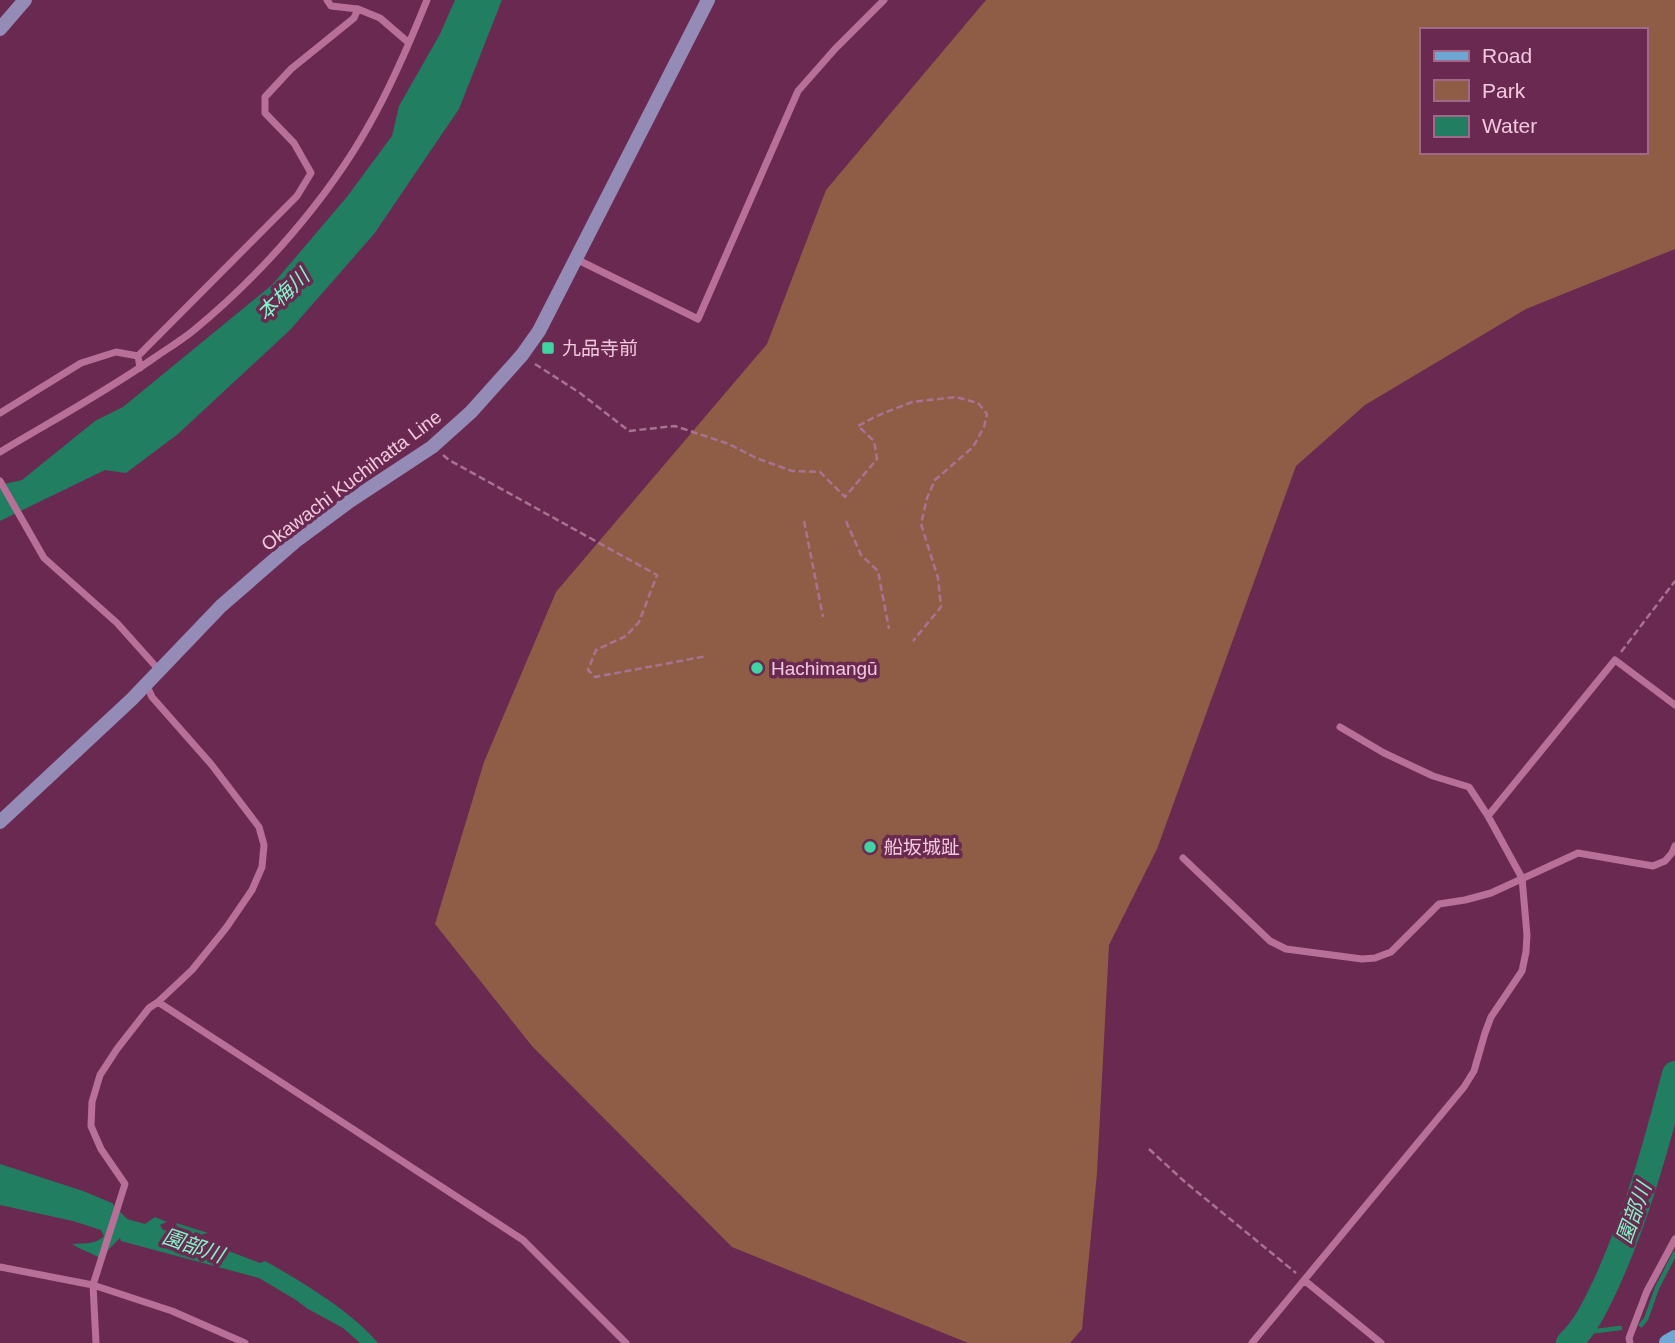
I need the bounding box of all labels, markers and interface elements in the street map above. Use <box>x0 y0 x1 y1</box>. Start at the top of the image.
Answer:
legend <box>1420 28 1647 154</box>
text: Road <box>1482 44 1532 67</box>
text: Park <box>1482 79 1526 102</box>
text: Water <box>1482 114 1537 137</box>
water label: 本梅川 <box>252 263 315 325</box>
place label: 九品寺前 <box>562 338 638 359</box>
marker: 九品寺前 <box>540 340 556 356</box>
street label: Okawachi Kuchihatta Line <box>257 406 445 555</box>
place label: Hachimangū <box>771 658 878 679</box>
marker: Hachimangū <box>749 660 765 676</box>
place label: 船坂城趾 <box>884 837 960 858</box>
marker: 船坂城趾 <box>862 839 878 855</box>
water label: 園部川 <box>1612 1177 1656 1246</box>
water label: 園部川 <box>160 1224 229 1267</box>

